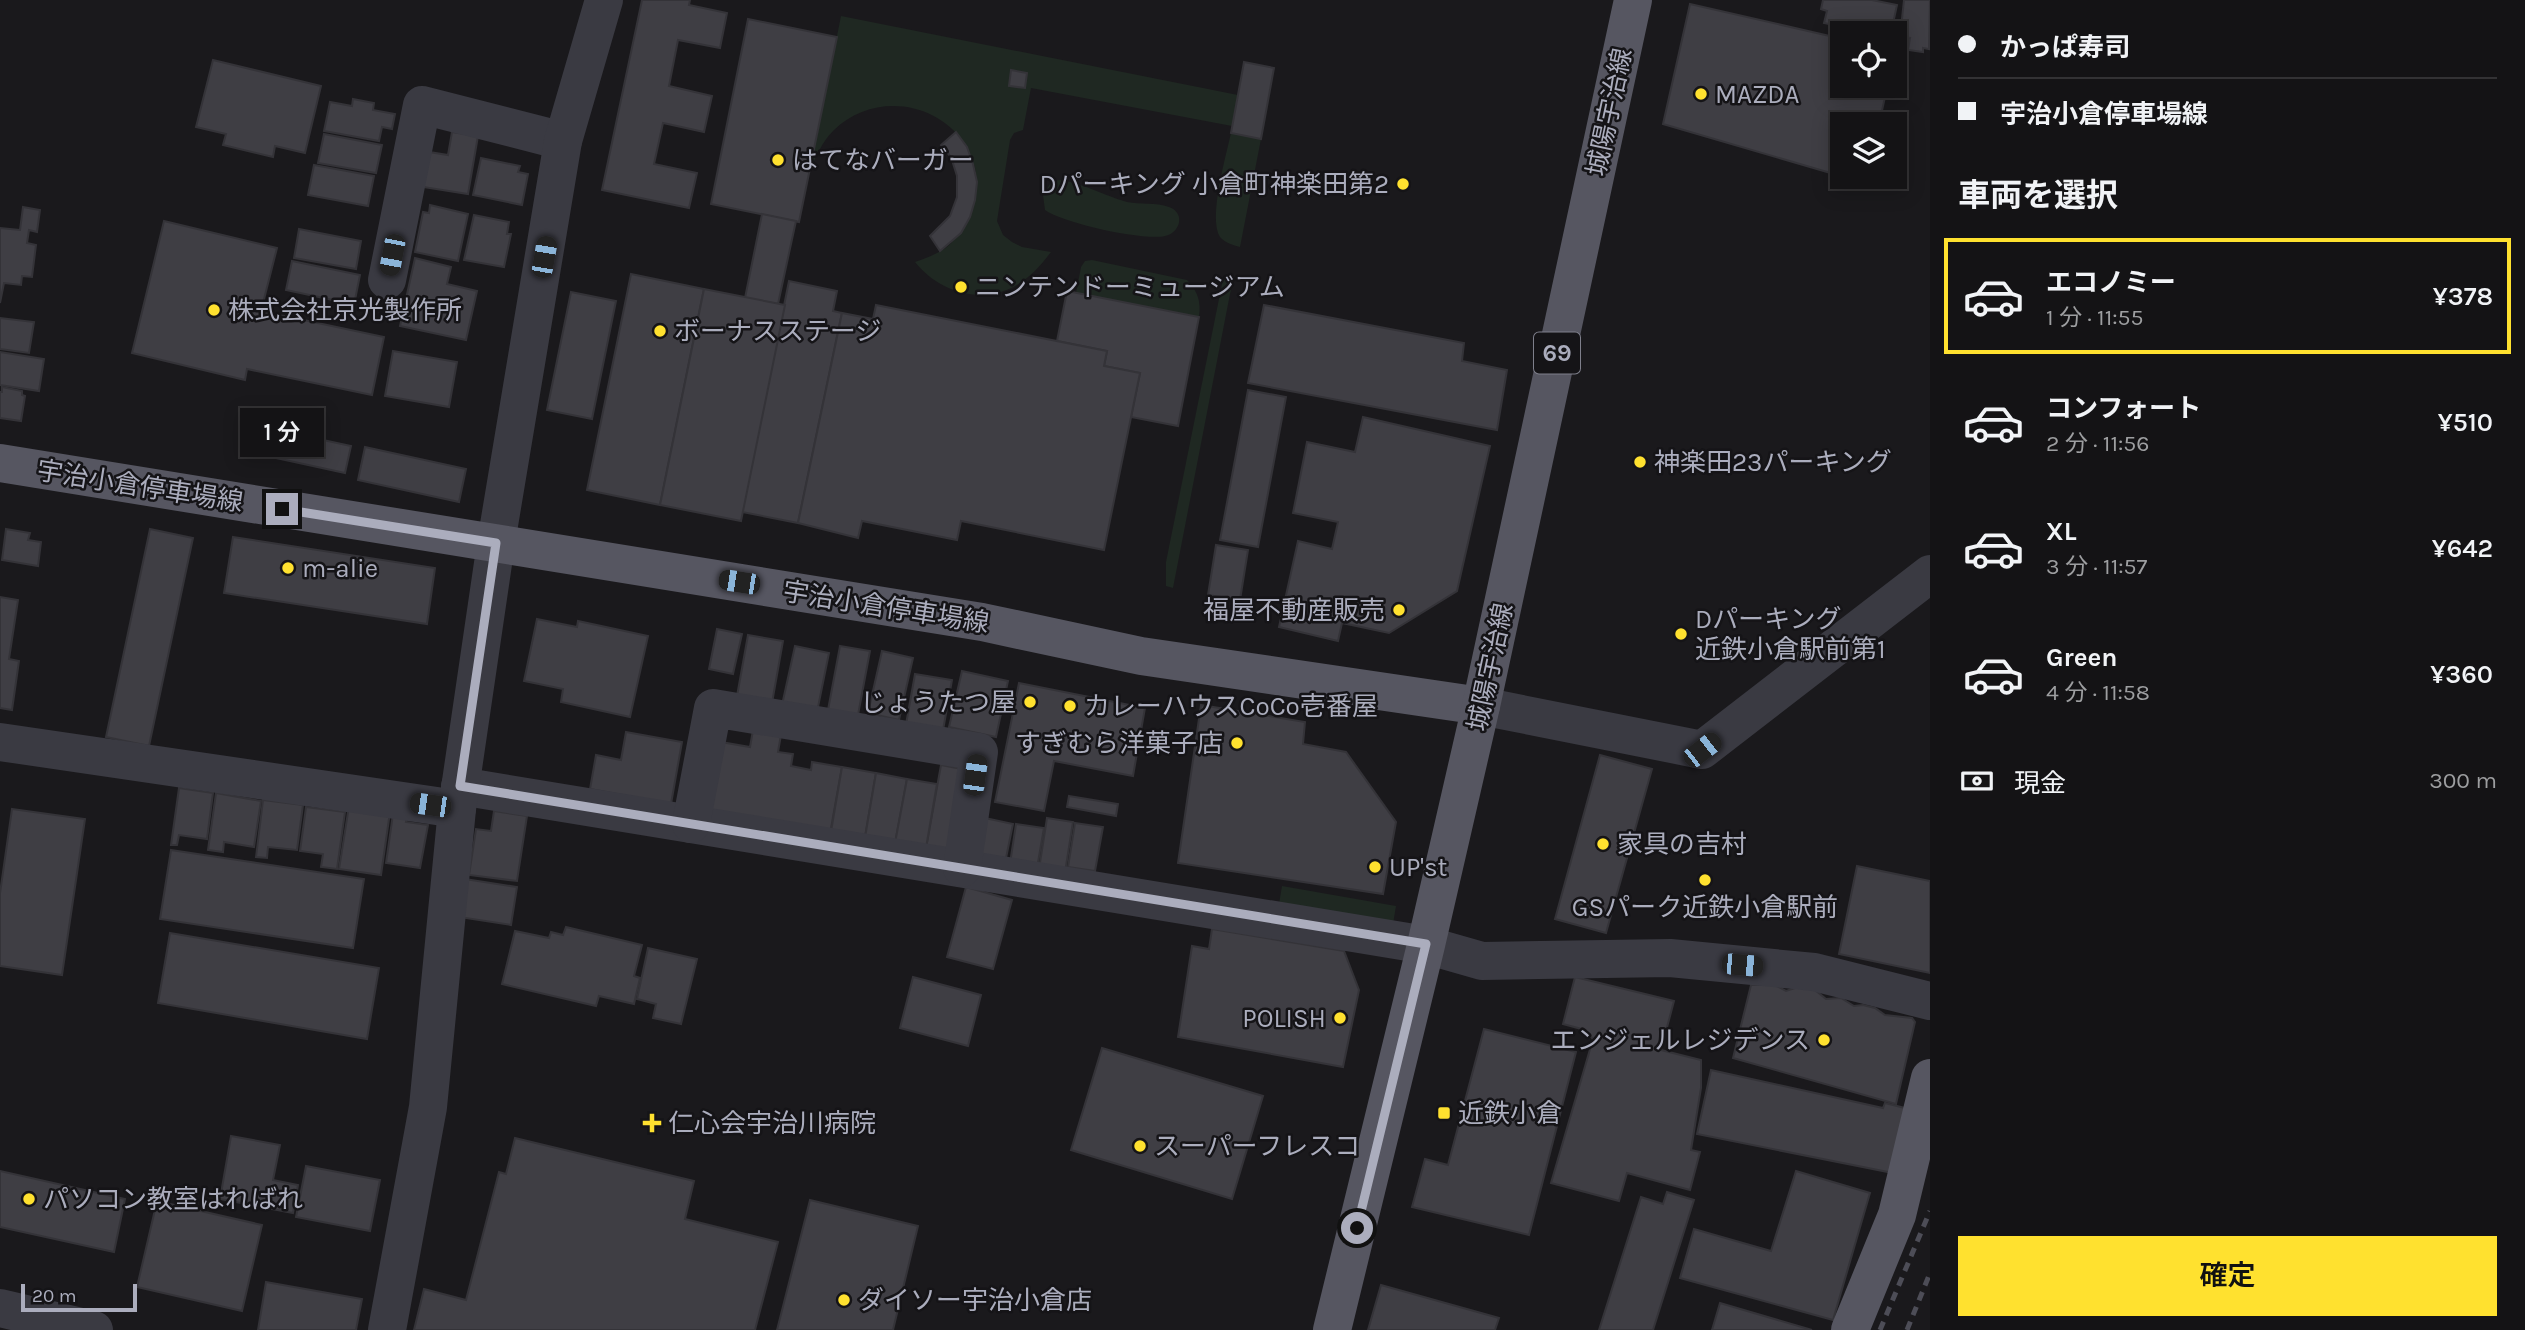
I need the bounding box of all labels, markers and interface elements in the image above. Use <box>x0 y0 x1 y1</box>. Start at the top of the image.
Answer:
map controls <box>1830 21 1907 189</box>
button: locate <box>1830 21 1907 98</box>
text: かっぱ寿司 <box>2000 32 2130 63</box>
street label: 城陽宇治線 <box>1581 45 1638 179</box>
place label: MAZDA <box>1715 79 1799 110</box>
marker: MAZDA <box>1693 86 1709 102</box>
text: 宇治小倉停車場線 <box>2000 99 2208 130</box>
button: layers <box>1830 112 1907 189</box>
place label: はてなバーガー <box>792 145 974 176</box>
marker: はてなバーガー <box>770 152 786 168</box>
place label: Dパーキング 小倉町神楽田第2 <box>1039 169 1389 200</box>
marker: Dパーキング 小倉町神楽田第2 <box>1395 176 1411 192</box>
text: 車両を選択 <box>1958 177 2118 214</box>
car <box>378 232 407 278</box>
car <box>531 234 558 280</box>
icon: car <box>1962 265 2025 328</box>
text: エコノミー <box>2046 267 2176 298</box>
place label: ニンテンドーミュージアム <box>975 272 1285 303</box>
marker: ニンテンドーミュージアム <box>953 279 969 295</box>
text: ¥378 <box>2433 281 2493 312</box>
place label: 株式会社京光製作所 <box>228 295 462 326</box>
marker: 株式会社京光製作所 <box>206 302 222 318</box>
text: 1 分 · 11:55 <box>2046 304 2144 331</box>
place label: ボーナスステージ <box>674 316 881 347</box>
marker: ボーナスステージ <box>652 323 668 339</box>
road number: 69 <box>1534 332 1580 374</box>
icon: car <box>1962 391 2025 454</box>
text: コンフォート <box>2046 393 2201 424</box>
callout: 1 分 <box>240 407 324 456</box>
text: ¥510 <box>2438 407 2493 438</box>
text: 1 分 <box>264 419 300 446</box>
text: 2 分 · 11:56 <box>2046 430 2149 457</box>
place label: 神楽田23パーキング <box>1654 447 1892 478</box>
marker: 神楽田23パーキング <box>1632 454 1648 470</box>
street label: 宇治小倉停車場線 <box>35 455 245 518</box>
route end <box>266 493 298 525</box>
text: XL <box>2046 516 2077 547</box>
icon: car <box>1962 517 2025 580</box>
text: ¥642 <box>2432 533 2493 564</box>
place label: m-alie <box>302 553 378 584</box>
text: 3 分 · 11:57 <box>2046 553 2147 580</box>
marker: m-alie <box>280 560 296 576</box>
car <box>717 568 762 596</box>
street label: 宇治小倉停車場線 <box>781 576 991 639</box>
place label: 福屋不動産販売 <box>1203 595 1385 626</box>
street label: 城陽宇治線 <box>1462 600 1519 734</box>
marker: 福屋不動産販売 <box>1391 602 1407 618</box>
place label: Dパーキング 近鉄小倉駅前第1 <box>1695 604 1886 665</box>
marker: Dパーキング 近鉄小倉駅前第1 <box>1673 626 1689 642</box>
text: Green <box>2046 642 2118 673</box>
icon: car <box>1962 643 2025 706</box>
text: ¥360 <box>2430 659 2493 690</box>
text: 4 分 · 11:58 <box>2046 679 2150 706</box>
place label: じょうたつ屋 <box>860 687 1016 718</box>
place label: カレーハウスCoCo壱番屋 <box>1084 691 1378 722</box>
marker: じょうたつ屋 <box>1022 694 1038 710</box>
marker: カレーハウスCoCo壱番屋 <box>1062 698 1078 714</box>
place label: すぎむら洋菓子店 <box>1015 728 1223 759</box>
car <box>1679 729 1726 771</box>
marker: すぎむら洋菓子店 <box>1229 735 1245 751</box>
car <box>962 753 989 797</box>
icon: cash <box>1958 762 1996 800</box>
text: 300 m <box>2429 767 2497 794</box>
text: 現金 <box>2014 768 2066 799</box>
car <box>408 792 453 818</box>
place label: 家具の吉村 <box>1617 829 1747 860</box>
marker: 家具の吉村 <box>1595 836 1611 852</box>
place label: UP'st <box>1389 852 1448 883</box>
marker: UP'st <box>1367 859 1383 875</box>
marker: GSパーク近鉄小倉駅前 <box>1697 872 1713 888</box>
place label: GSパーク近鉄小倉駅前 <box>1572 892 1838 923</box>
car <box>1721 953 1764 977</box>
place label: POLISH <box>1242 1003 1326 1034</box>
marker: POLISH <box>1332 1010 1348 1026</box>
place label: エンジェルレジデンス <box>1551 1025 1810 1056</box>
marker: エンジェルレジデンス <box>1816 1032 1832 1048</box>
place label: 近鉄小倉 <box>1458 1098 1562 1129</box>
marker: 近鉄小倉 <box>1436 1105 1452 1121</box>
place label: 仁心会宇治川病院 <box>668 1108 876 1139</box>
marker: 仁心会宇治川病院 <box>642 1113 662 1133</box>
place label: スーパーフレスコ <box>1154 1131 1360 1162</box>
marker: スーパーフレスコ <box>1132 1138 1148 1154</box>
place label: パソコン教室はればれ <box>43 1184 303 1215</box>
marker: パソコン教室はればれ <box>21 1191 37 1207</box>
route start <box>1341 1212 1373 1244</box>
button: 確定 <box>1958 1236 2497 1316</box>
scale bar <box>21 1281 136 1313</box>
text: 20 m <box>32 1285 77 1307</box>
place label: ダイソー宇治小倉店 <box>858 1285 1092 1316</box>
marker: ダイソー宇治小倉店 <box>836 1292 852 1308</box>

